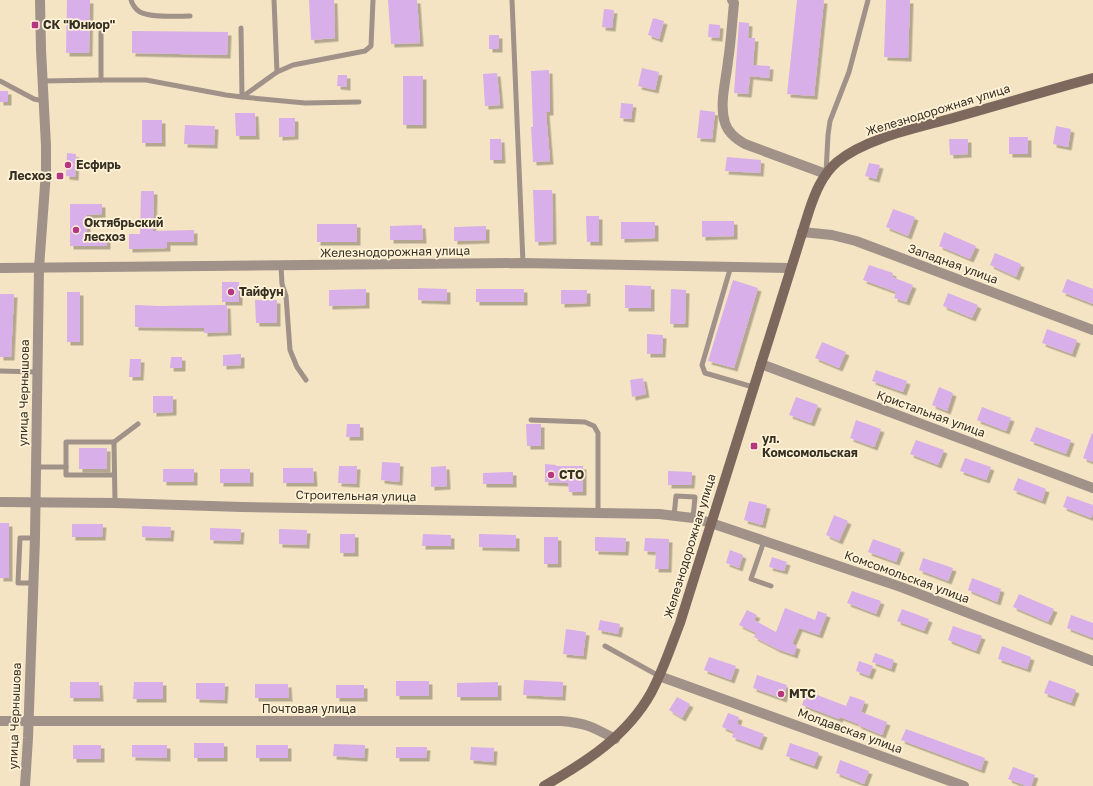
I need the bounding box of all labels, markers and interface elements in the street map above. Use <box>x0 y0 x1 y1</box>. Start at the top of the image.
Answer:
place label: СК "Юниор" <box>43 17 115 32</box>
marker: СК "Юниор" <box>30 20 40 30</box>
street label: Железнодорожная улица <box>864 80 1012 139</box>
place label: Есфирь <box>76 157 121 172</box>
marker: Есфирь <box>63 160 73 170</box>
place label: Лесхоз <box>9 168 52 183</box>
marker: Лесхоз <box>55 171 65 181</box>
place label: Октябрьский лесхоз <box>84 215 163 244</box>
marker: Октябрьский лесхоз <box>71 225 81 235</box>
street label: Западная улица <box>906 240 1000 287</box>
street label: Железнодорожная улица <box>320 243 470 260</box>
place label: Тайфун <box>239 284 284 299</box>
marker: Тайфун <box>226 287 236 297</box>
street label: улица Чернышова <box>15 339 32 447</box>
street label: Кристальная улица <box>875 387 988 440</box>
place label: ул. Комсомольская <box>762 431 858 460</box>
marker: ул. Комсомольская <box>749 441 759 451</box>
place label: СТО <box>559 467 584 482</box>
marker: СТО <box>546 470 556 480</box>
street label: Железнодорожная улица <box>660 472 719 620</box>
street label: Строительная улица <box>295 487 417 504</box>
street label: Комсомольская улица <box>843 547 972 606</box>
street label: улица Чернышова <box>5 662 24 770</box>
place label: МТС <box>789 686 816 701</box>
marker: МТС <box>776 689 786 699</box>
street label: Почтовая улица <box>262 701 356 716</box>
street label: Молдавская улица <box>796 705 905 756</box>

